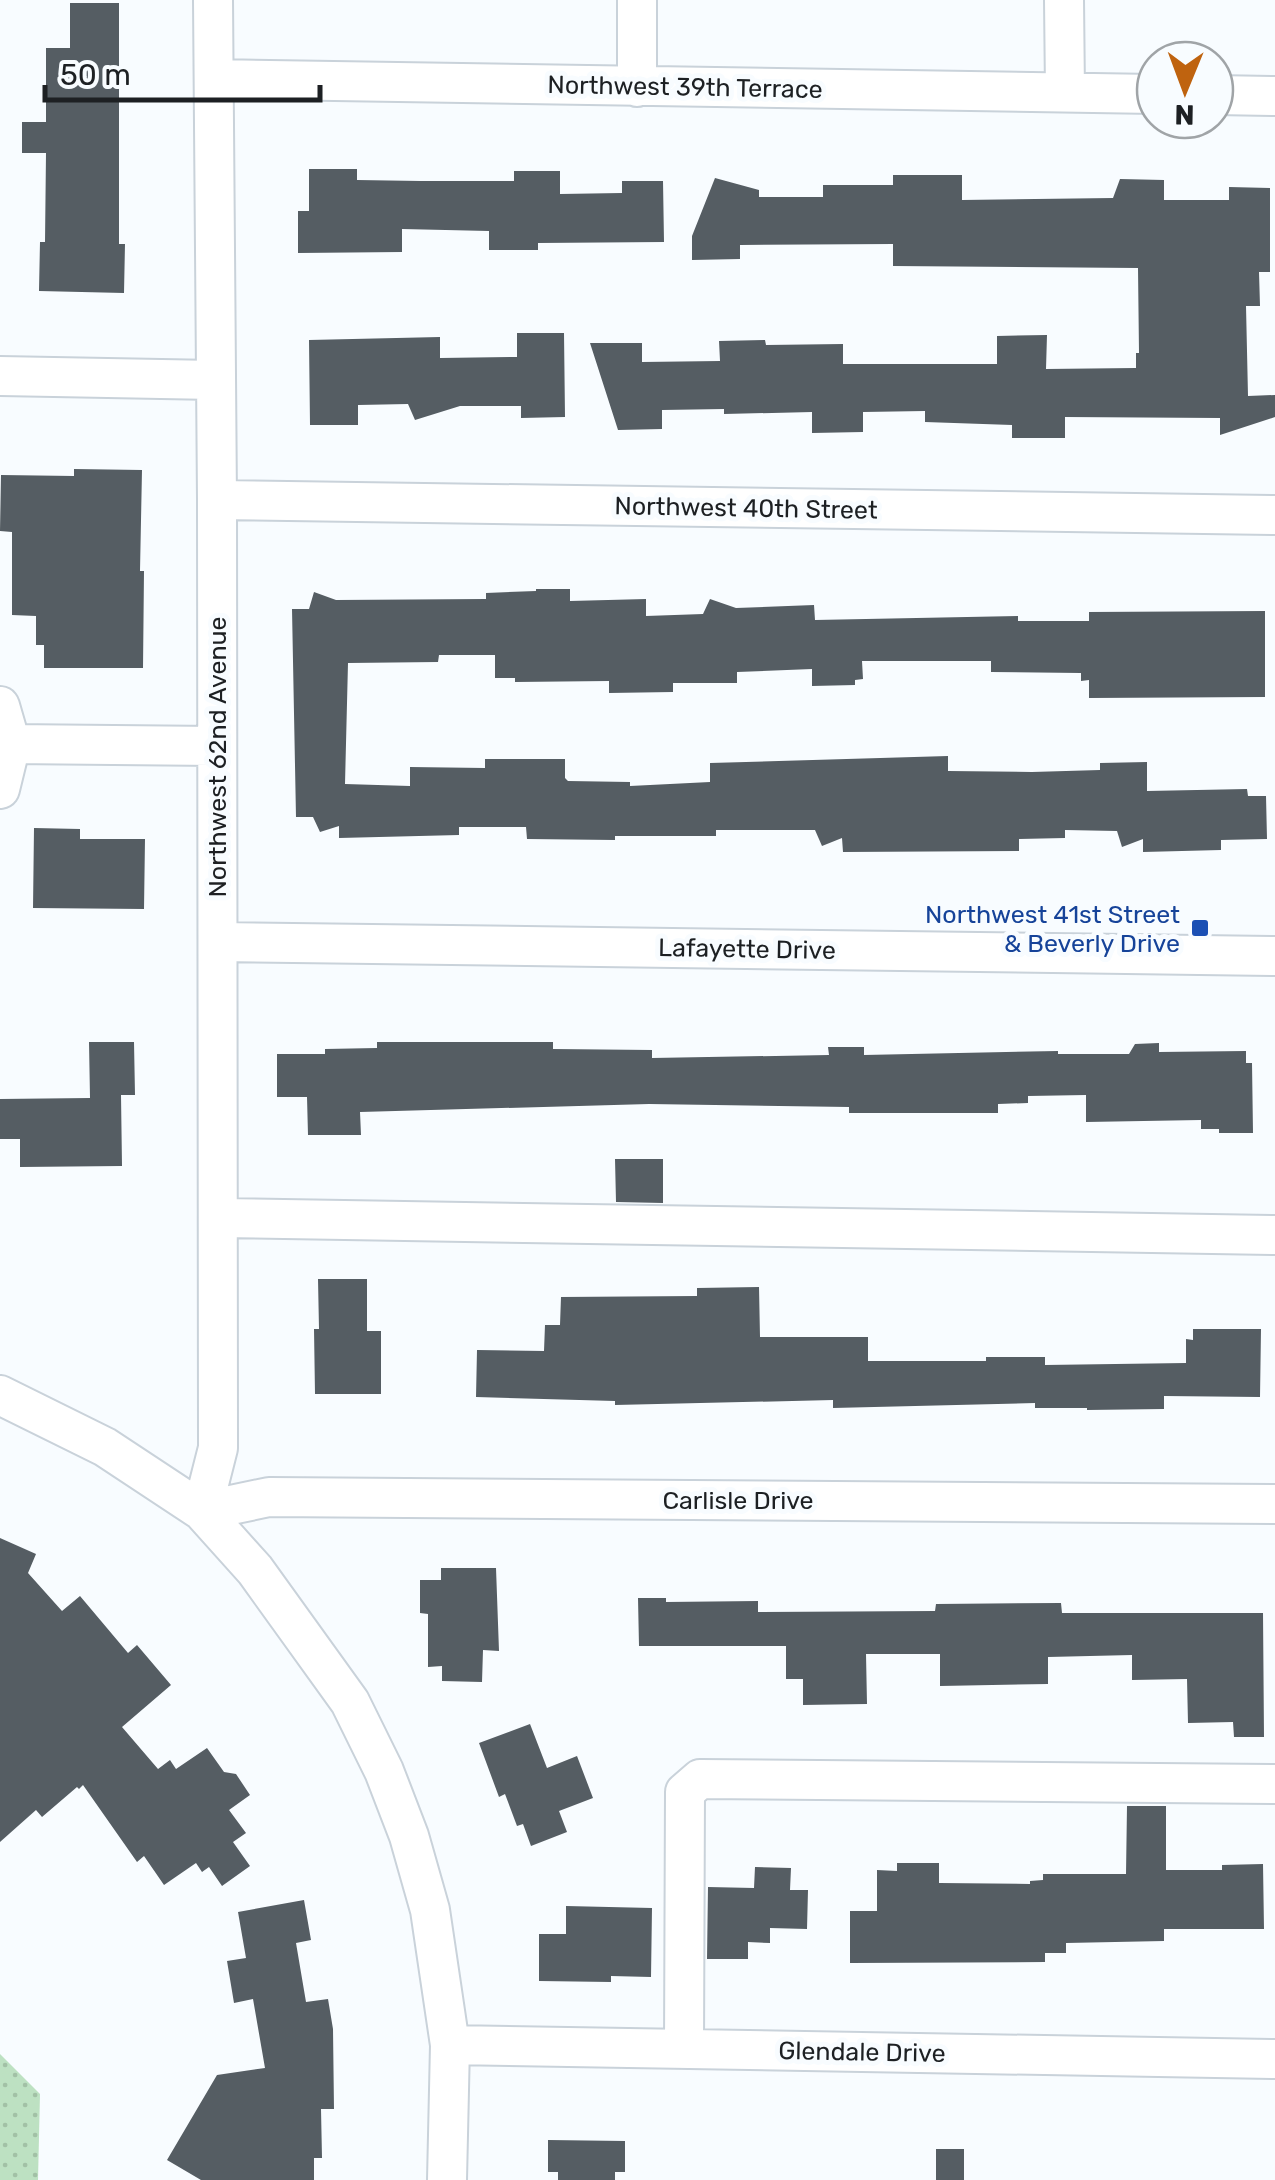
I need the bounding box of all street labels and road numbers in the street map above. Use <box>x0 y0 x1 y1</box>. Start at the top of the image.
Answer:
street label: Northwest 39th Terrace <box>547 70 823 104</box>
street label: Northwest 40th Street <box>614 491 878 525</box>
street label: Northwest 62nd Avenue <box>203 616 232 898</box>
street label: Lafayette Drive <box>658 933 836 965</box>
street label: Carlisle Drive <box>662 1486 814 1515</box>
street label: Glendale Drive <box>778 2036 946 2068</box>

